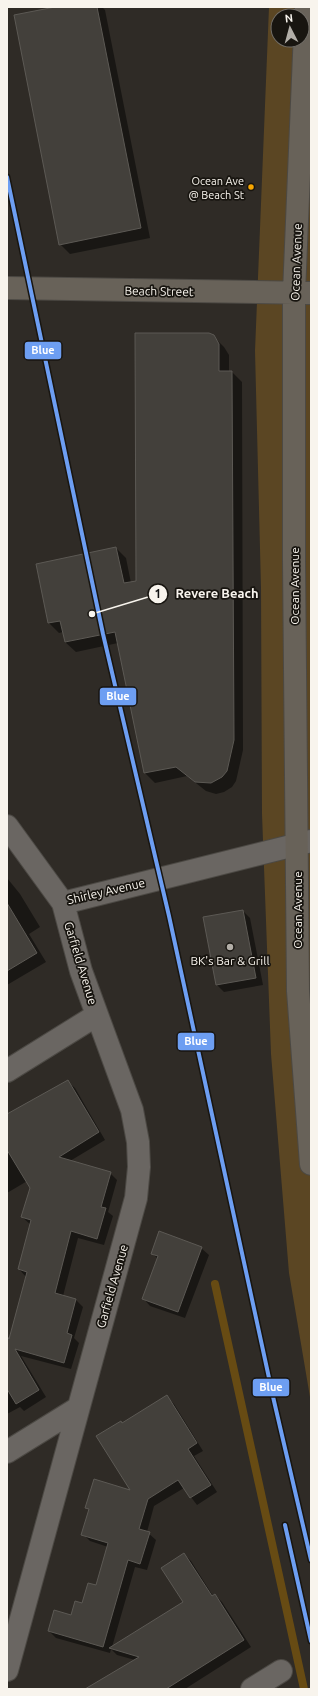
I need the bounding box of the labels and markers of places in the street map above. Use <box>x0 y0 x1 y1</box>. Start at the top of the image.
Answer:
place label: Ocean Ave @ Beach St <box>188 175 245 201</box>
marker: Ocean Ave @ Beach St <box>246 182 256 192</box>
callout: Revere Beach <box>148 581 267 606</box>
marker: BK's Bar & Grill <box>225 942 235 952</box>
place label: BK's Bar & Grill <box>190 954 270 967</box>

